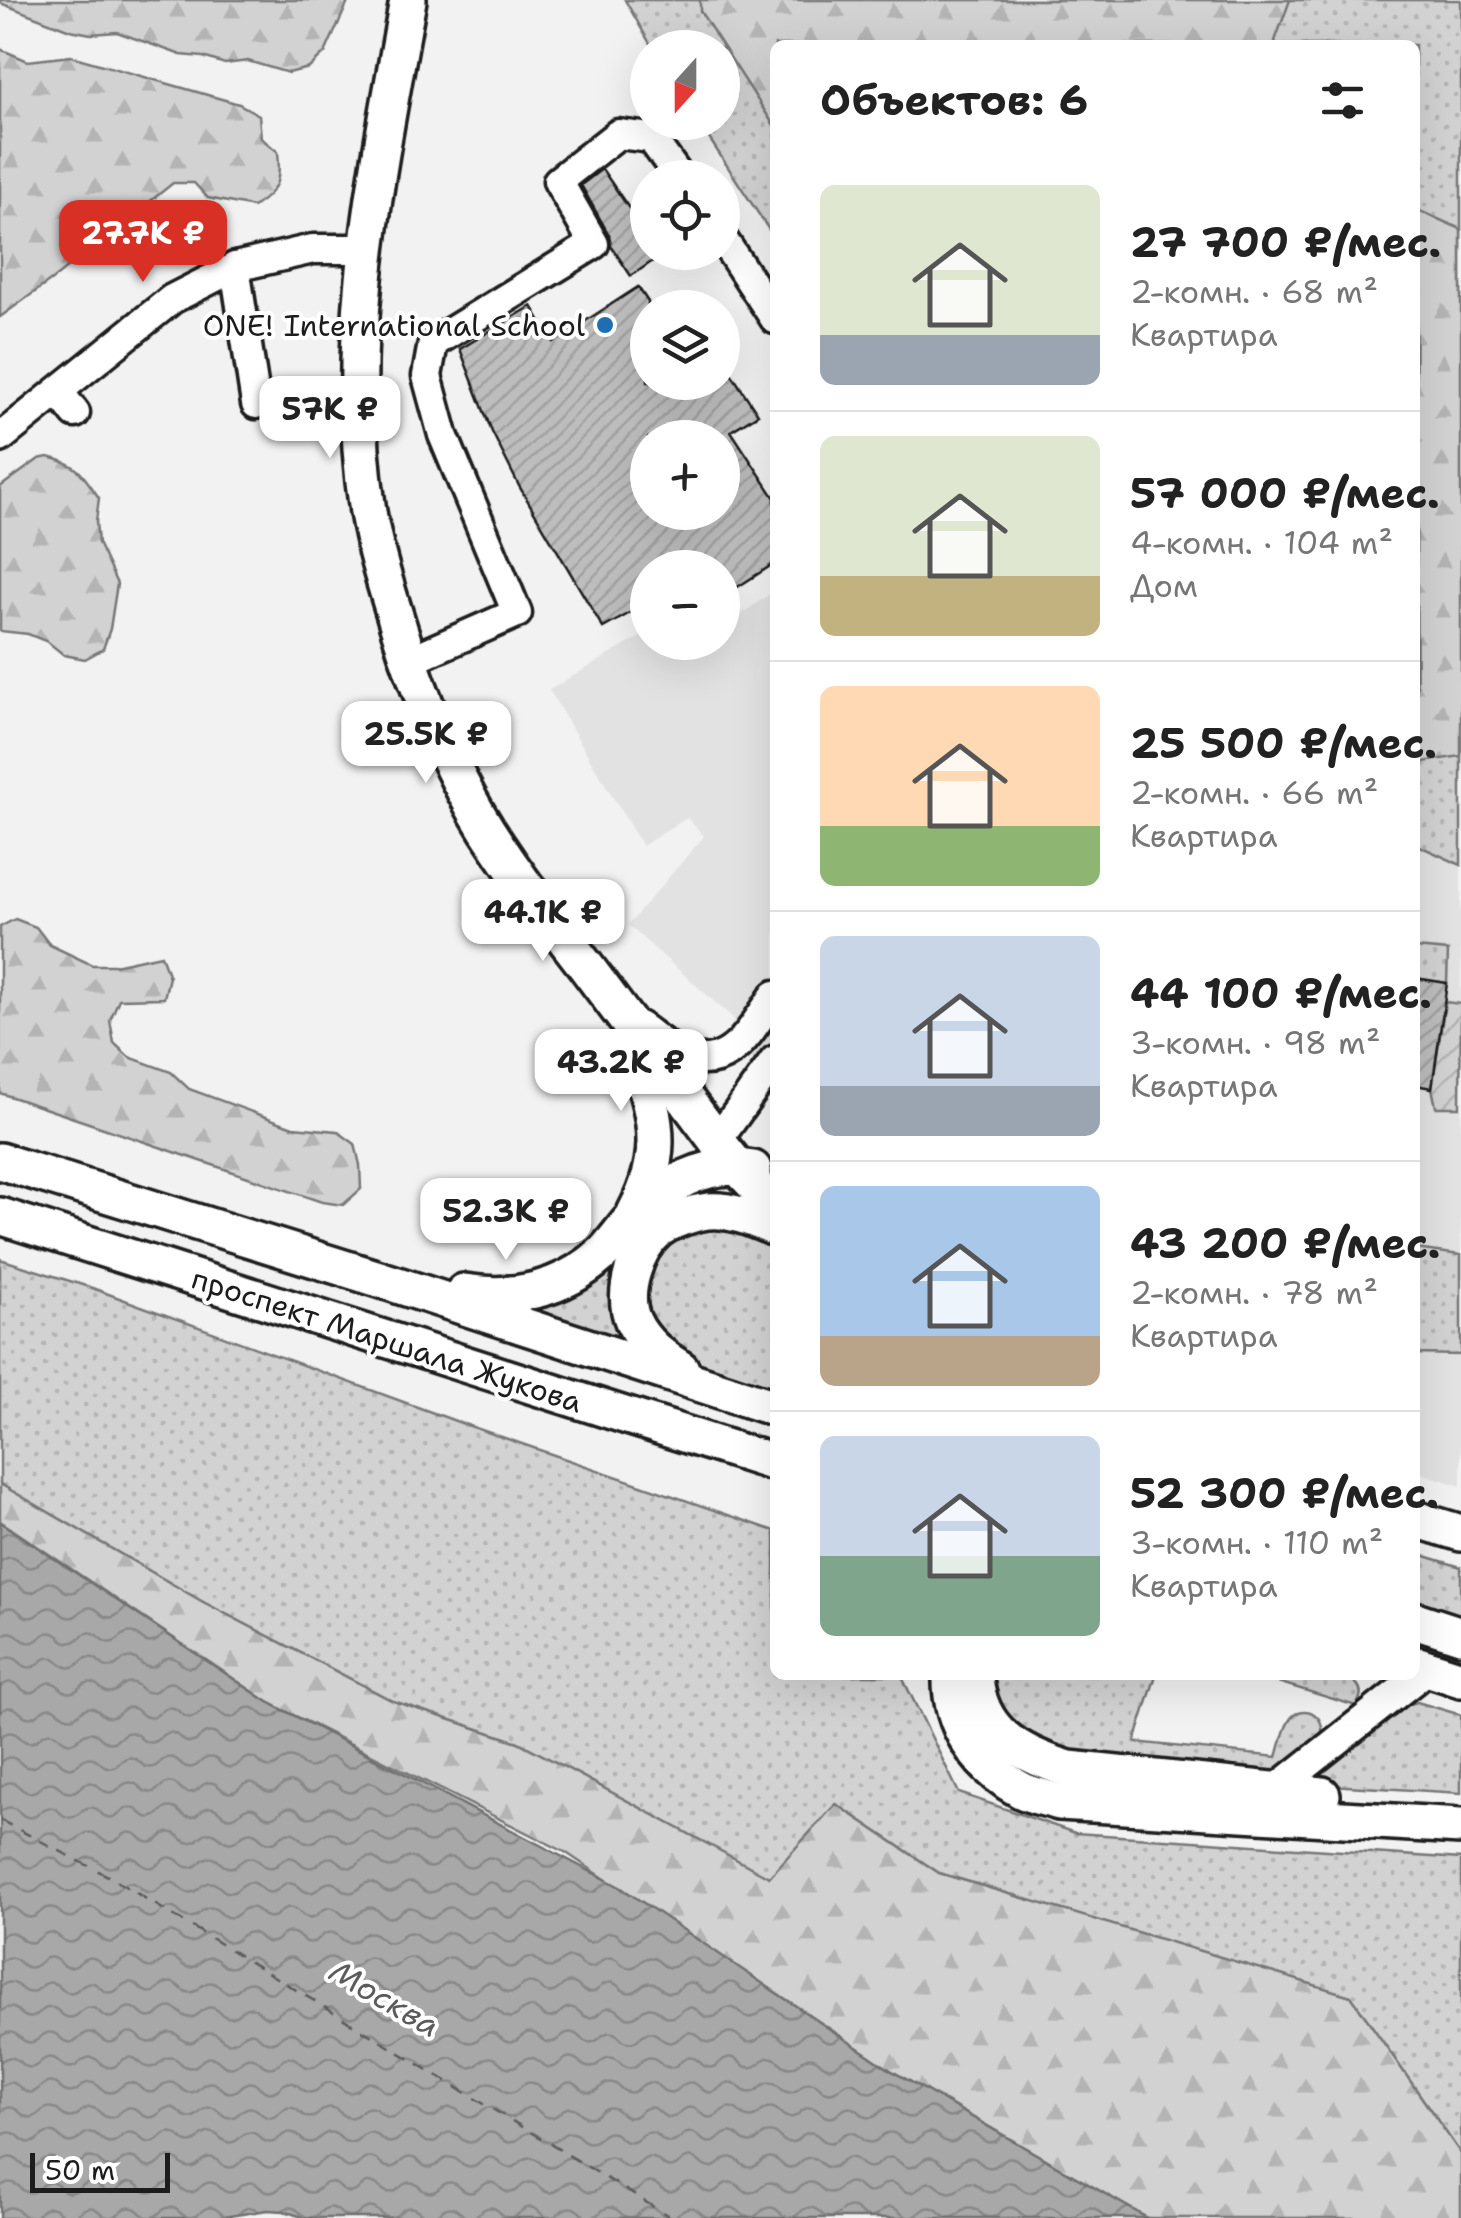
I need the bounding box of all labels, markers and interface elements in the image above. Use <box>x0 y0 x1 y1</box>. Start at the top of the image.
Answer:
north arrow <box>630 30 740 140</box>
map controls <box>630 30 740 660</box>
text: Объектов: 6 <box>820 72 1088 128</box>
icon: filters <box>1315 73 1370 128</box>
button: locate <box>630 160 740 270</box>
pin: 27.7K ₽ <box>51 200 235 285</box>
text: 27.7K ₽ <box>81 211 205 254</box>
text: 27 700 ₽/мес. <box>1130 214 1441 270</box>
icon: home <box>900 225 1020 345</box>
text: 2-комн. · 68 m² <box>1130 270 1378 313</box>
button: layers <box>630 290 740 400</box>
place label: ONE! International School <box>203 305 585 346</box>
text: Квартира <box>1130 313 1278 356</box>
marker: ONE! International School <box>594 314 616 336</box>
pin: 57K ₽ <box>260 376 400 461</box>
text: 57K ₽ <box>281 387 379 430</box>
button: + <box>630 420 740 530</box>
text: 57 000 ₽/мес. <box>1130 465 1440 521</box>
icon: home <box>900 476 1020 596</box>
text: 4-комн. · 104 m² <box>1130 521 1393 564</box>
button: − <box>630 550 740 660</box>
text: Дом <box>1130 564 1198 607</box>
pin: 25.5K ₽ <box>334 701 518 786</box>
text: 25.5K ₽ <box>363 712 489 755</box>
text: 25 500 ₽/мес. <box>1130 715 1437 771</box>
icon: home <box>900 726 1020 846</box>
text: 2-комн. · 66 m² <box>1130 771 1378 814</box>
text: Квартира <box>1130 814 1278 857</box>
pin: 44.1K ₽ <box>451 879 635 964</box>
text: 44.1K ₽ <box>484 890 602 933</box>
text: 44 100 ₽/мес. <box>1130 965 1432 1021</box>
icon: home <box>900 976 1020 1096</box>
text: 3-комн. · 98 m² <box>1130 1021 1380 1064</box>
pin: 43.2K ₽ <box>529 1029 713 1114</box>
text: 43.2K ₽ <box>557 1040 685 1083</box>
text: Квартира <box>1130 1064 1278 1107</box>
pin: 52.3K ₽ <box>414 1178 598 1263</box>
text: 52.3K ₽ <box>442 1189 570 1232</box>
text: 43 200 ₽/мес. <box>1130 1215 1441 1271</box>
icon: home <box>900 1226 1020 1346</box>
street label: проспект Маршала Жукова <box>186 1257 588 1423</box>
text: 2-комн. · 78 m² <box>1130 1271 1378 1314</box>
text: Квартира <box>1130 1314 1278 1357</box>
text: 52 300 ₽/мес. <box>1130 1465 1439 1521</box>
icon: home <box>900 1476 1020 1596</box>
text: 3-комн. · 110 m² <box>1130 1521 1383 1564</box>
text: Квартира <box>1130 1564 1278 1607</box>
water label: Москва <box>322 1949 448 2047</box>
scale bar <box>30 2148 170 2192</box>
text: 50 m <box>45 2151 115 2189</box>

